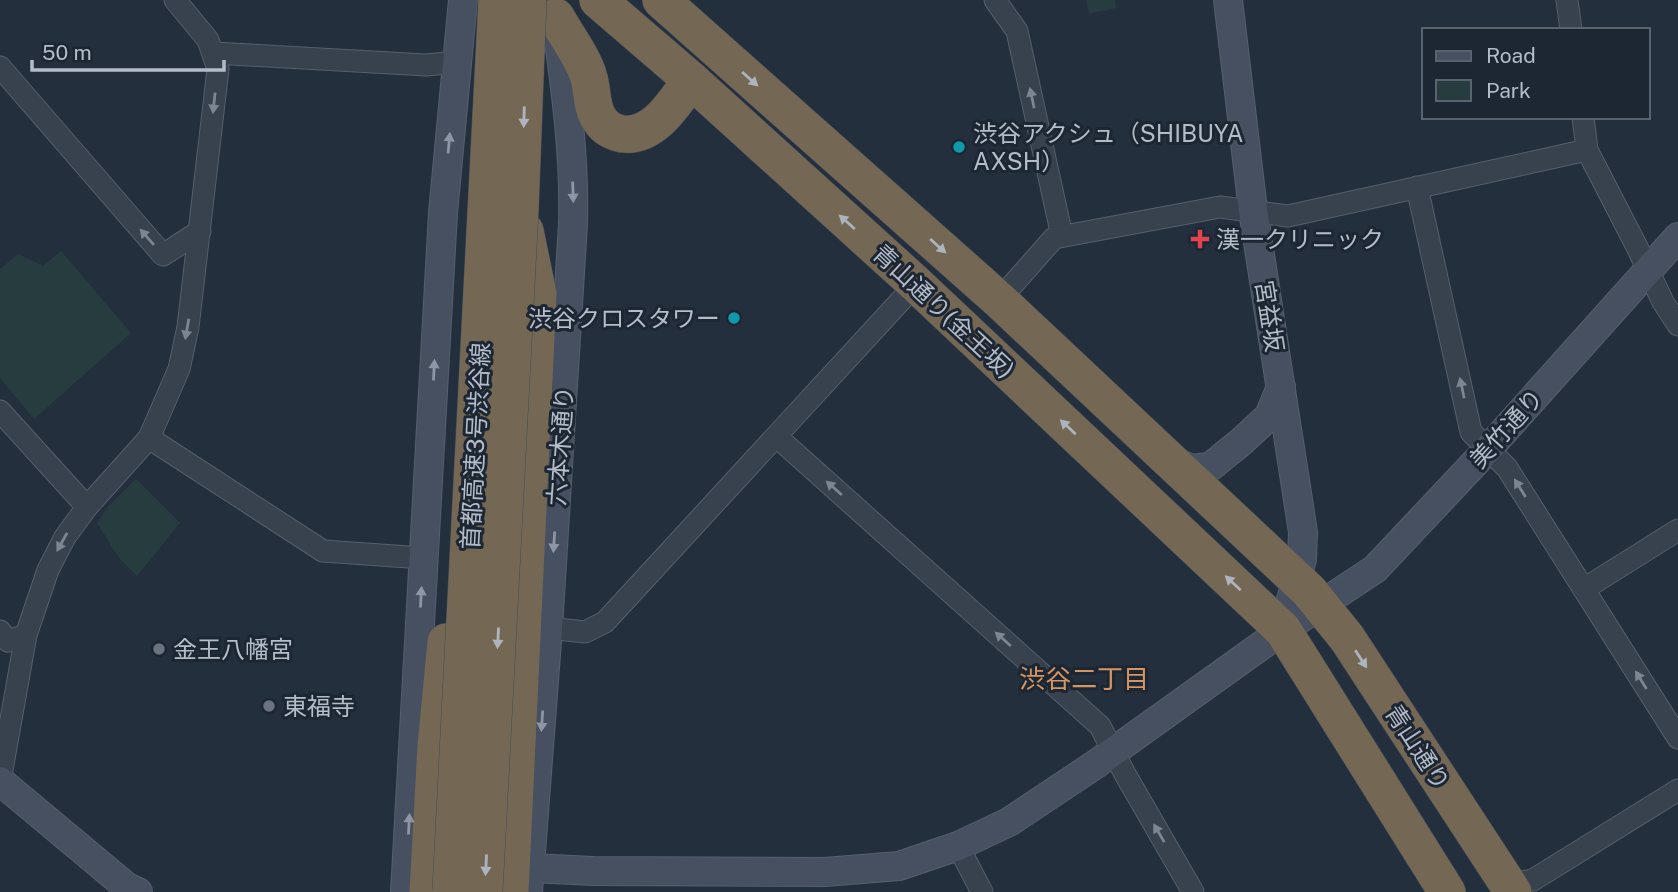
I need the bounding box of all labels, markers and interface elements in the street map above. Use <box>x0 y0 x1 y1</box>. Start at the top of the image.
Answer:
scale bar <box>32 28 224 72</box>
legend <box>1422 28 1650 119</box>
text: 50 m <box>42 40 92 65</box>
text: Road <box>1486 43 1536 68</box>
one-way arrow <box>741 71 759 87</box>
text: Park <box>1486 78 1531 103</box>
one-way arrow <box>1026 87 1037 109</box>
one-way arrow <box>208 92 219 114</box>
one-way arrow <box>518 106 529 128</box>
place label: 渋谷アクシュ（SHIBUYA AXSH） <box>973 119 1244 175</box>
one-way arrow <box>444 131 455 153</box>
marker: 渋谷アクシュ（SHIBUYA AXSH） <box>951 139 967 155</box>
one-way arrow <box>568 182 579 204</box>
one-way arrow <box>838 214 856 230</box>
place label: 漢一クリニック <box>1216 225 1384 253</box>
one-way arrow <box>140 228 155 245</box>
marker: 漢一クリニック <box>1190 229 1210 249</box>
street label: 青山通り(金王坂) <box>868 238 1020 384</box>
one-way arrow <box>930 238 947 254</box>
street label: 宮益坂 <box>1251 278 1289 354</box>
place label: 渋谷クロスタワー <box>528 304 720 332</box>
marker: 渋谷クロスタワー <box>726 310 742 326</box>
one-way arrow <box>182 318 193 340</box>
street label: 首都高速3号渋谷線 <box>456 342 494 550</box>
one-way arrow <box>429 358 440 380</box>
one-way arrow <box>1456 377 1467 399</box>
street label: 美竹通り <box>1463 383 1549 473</box>
street label: 六本木通り <box>542 385 578 507</box>
one-way arrow <box>1059 419 1077 435</box>
one-way arrow <box>1513 479 1526 498</box>
one-way arrow <box>826 480 843 496</box>
one-way arrow <box>548 531 559 553</box>
one-way arrow <box>56 533 68 552</box>
one-way arrow <box>1224 575 1242 591</box>
one-way arrow <box>416 585 427 607</box>
one-way arrow <box>492 627 503 649</box>
one-way arrow <box>995 632 1012 648</box>
place label: 金王八幡宮 <box>173 635 293 663</box>
marker: 金王八幡宮 <box>151 641 167 657</box>
one-way arrow <box>1354 650 1368 668</box>
district label: 渋谷二丁目 <box>1019 663 1149 694</box>
one-way arrow <box>1635 671 1648 690</box>
place label: 東福寺 <box>283 692 355 720</box>
marker: 東福寺 <box>261 698 277 714</box>
street label: 青山通り <box>1380 699 1456 795</box>
one-way arrow <box>536 710 547 732</box>
one-way arrow <box>404 813 415 835</box>
one-way arrow <box>1153 823 1165 843</box>
one-way arrow <box>480 854 491 876</box>

